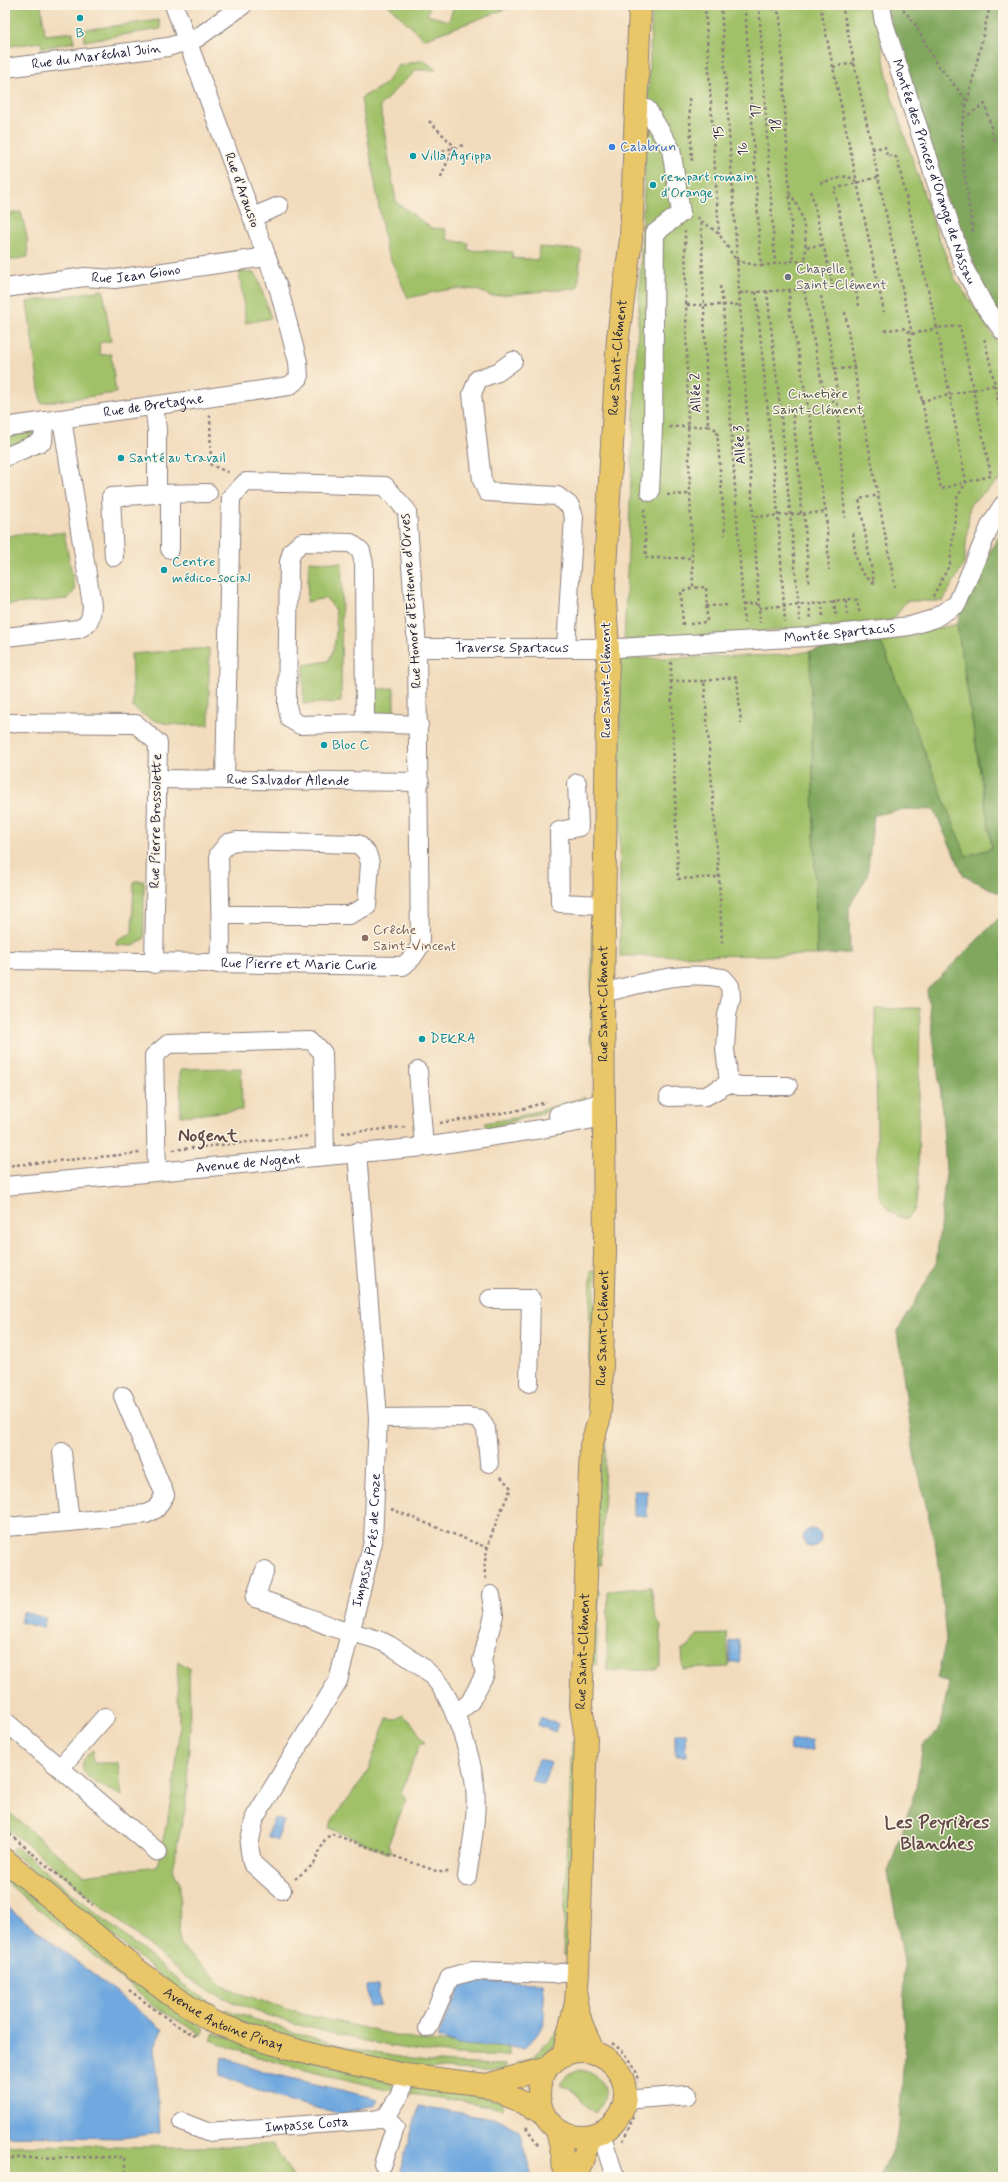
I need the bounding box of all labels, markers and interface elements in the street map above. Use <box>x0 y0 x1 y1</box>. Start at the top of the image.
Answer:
marker: B <box>75 13 85 23</box>
place label: B <box>76 24 85 42</box>
street label: Rue du Maréchal Juin <box>30 39 162 73</box>
street label: Montée des Princes d'Orange de Nassau <box>887 57 980 287</box>
street label: 17 <box>747 104 765 118</box>
street label: 18 <box>767 118 785 132</box>
street label: 15 <box>710 126 728 140</box>
place label: Calabrun <box>620 138 676 156</box>
street label: 16 <box>734 141 752 156</box>
marker: Calabrun <box>607 142 617 152</box>
place label: Villa Agrippa <box>421 147 492 165</box>
street label: Rue d'Arausio <box>220 150 264 230</box>
marker: Villa Agrippa <box>408 151 418 161</box>
place label: rempart romain d'Orange <box>661 168 754 203</box>
marker: rempart romain d'Orange <box>648 180 658 190</box>
place label: Chapelle Saint-Clément <box>796 260 887 294</box>
street label: Rue Jean Giono <box>91 261 182 288</box>
marker: Chapelle Saint-Clément <box>783 272 793 282</box>
street label: Rue Saint-Clément <box>605 298 632 416</box>
street label: Allée 2 <box>686 373 706 413</box>
park label: Cimetière Saint-Clément <box>773 385 864 419</box>
street label: Rue de Bretagne <box>102 389 205 422</box>
street label: Allée 3 <box>730 425 750 465</box>
place label: Santé au travail <box>129 449 226 467</box>
marker: Santé au travail <box>116 453 126 463</box>
street label: Rue Honoré d'Estienne d'Orves <box>396 512 426 689</box>
place label: Centre médico-social <box>172 553 251 587</box>
marker: Centre médico-social <box>159 565 169 575</box>
street label: Montée Spartacus <box>784 619 896 647</box>
street label: Rue Saint-Clément <box>597 621 615 738</box>
street label: Traverse Spartacus <box>455 639 569 657</box>
place label: Bloc C <box>332 736 370 754</box>
marker: Bloc C <box>319 740 329 750</box>
street label: Rue Pierre Brossolette <box>146 753 166 889</box>
street label: Rue Salvador Allende <box>226 771 349 790</box>
place label: Crêche Saint-Vincent <box>373 921 456 955</box>
marker: Crêche Saint-Vincent <box>360 933 370 943</box>
street label: Rue Saint-Clément <box>594 945 613 1062</box>
street label: Rue Pierre et Marie Curie <box>221 954 378 975</box>
place label: DEKRA <box>430 1030 476 1048</box>
marker: DEKRA <box>417 1034 427 1044</box>
district label: Nogent <box>178 1124 238 1150</box>
street label: Avenue de Nogent <box>195 1150 301 1177</box>
street label: Rue Saint-Clément <box>592 1269 614 1386</box>
street label: Impasse Prés de Croze <box>348 1473 385 1609</box>
street label: Rue Saint-Clément <box>572 1592 594 1710</box>
district label: Les Peyrières Blanches <box>885 1811 989 1856</box>
street label: Avenue Antoine Pinay <box>160 1983 285 2055</box>
street label: Impasse Costa <box>264 2113 349 2137</box>

